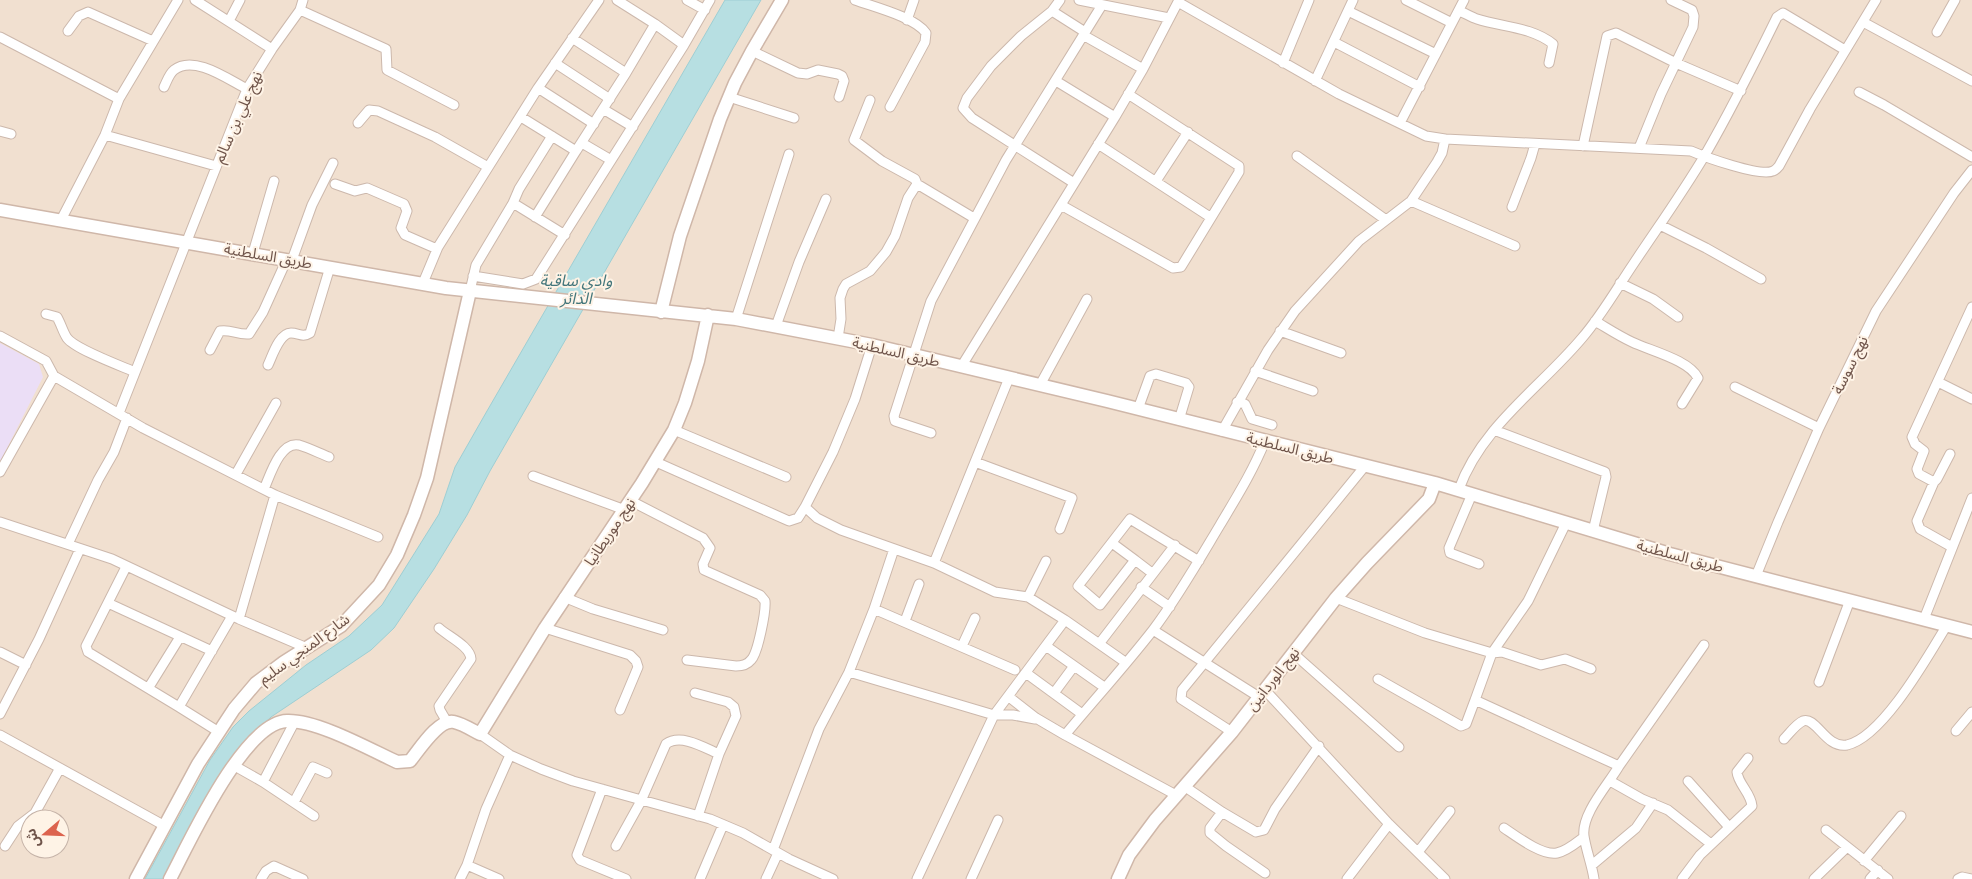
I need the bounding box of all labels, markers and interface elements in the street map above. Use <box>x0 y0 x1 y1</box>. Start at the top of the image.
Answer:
street label: نهج علي بن سالم <box>210 68 269 167</box>
street label: طريق السلطنية <box>222 239 313 274</box>
water label: وادي ساقية الدائر <box>540 271 612 308</box>
street label: طريق السلطنية <box>850 333 941 372</box>
street label: نهج سوسة <box>1828 333 1875 398</box>
street label: طريق السلطنية <box>1244 428 1335 468</box>
street label: نهج موريطانيا <box>581 494 642 571</box>
street label: طريق السلطنية <box>1634 536 1725 577</box>
street label: شارع المنجي سليم <box>255 610 355 691</box>
street label: نهج الوردانين <box>1243 644 1306 716</box>
north arrow <box>20 809 70 859</box>
text: ش <box>22 827 43 850</box>

